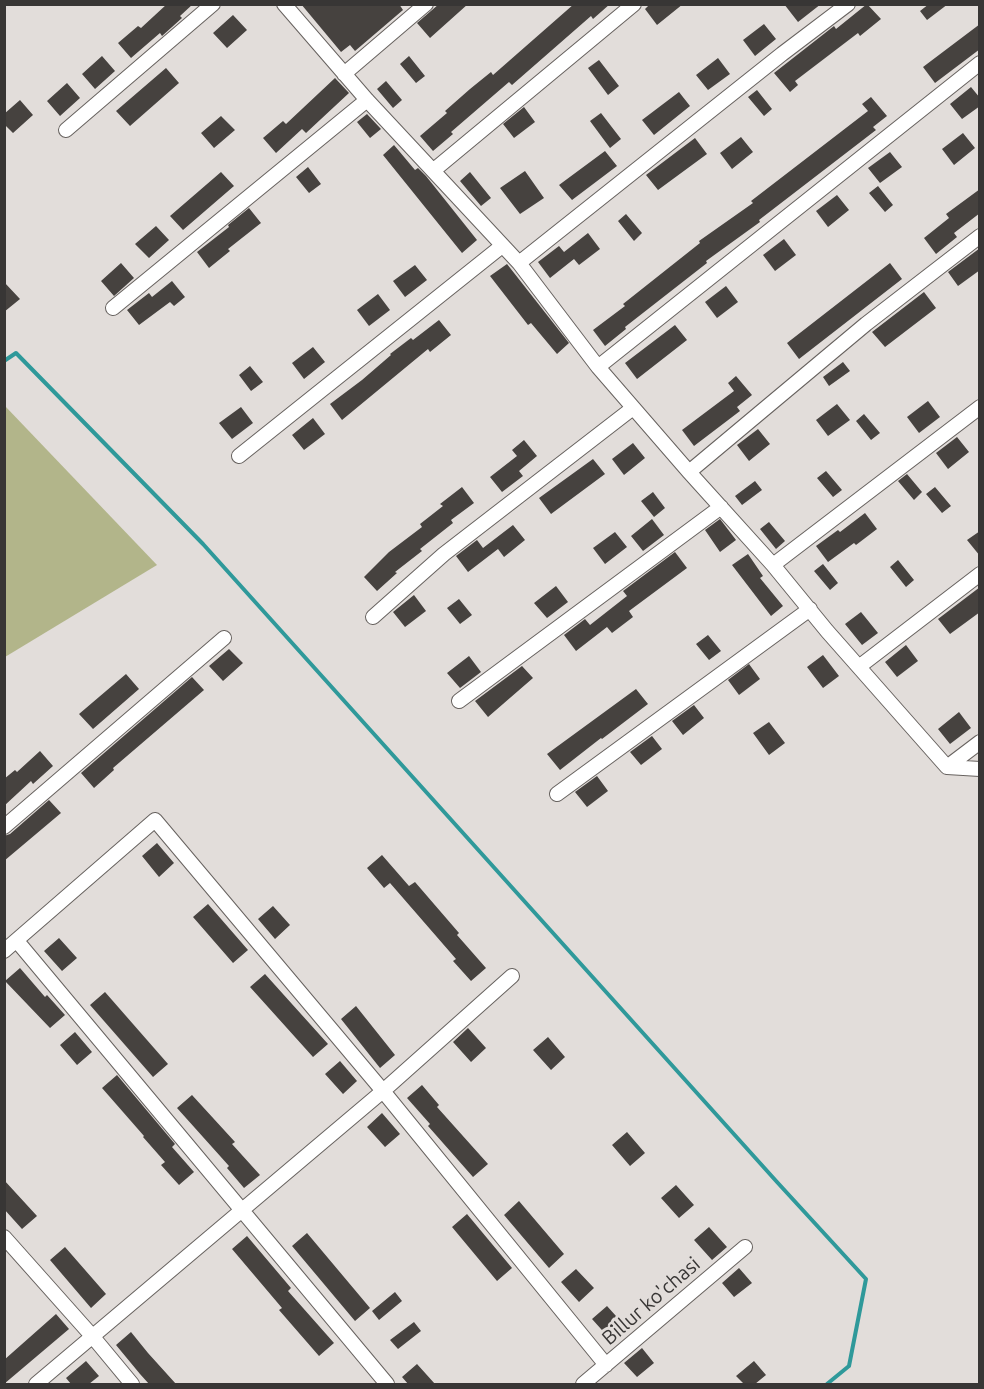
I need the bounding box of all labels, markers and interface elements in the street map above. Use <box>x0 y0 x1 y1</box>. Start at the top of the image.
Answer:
street label: Billur ko'chasi <box>597 1252 705 1350</box>

